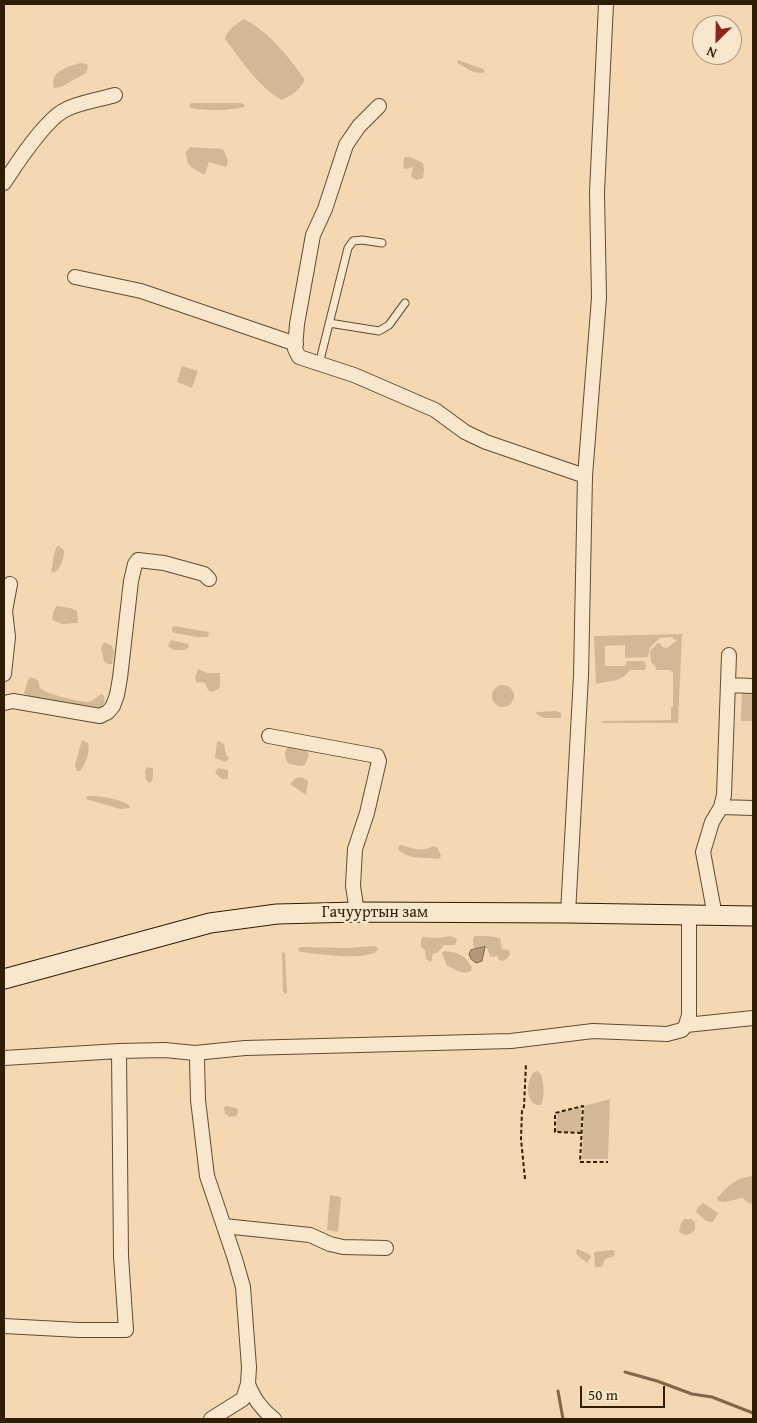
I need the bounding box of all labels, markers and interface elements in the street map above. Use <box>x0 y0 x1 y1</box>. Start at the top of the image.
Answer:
north arrow <box>692 15 742 65</box>
text: N <box>703 42 720 64</box>
street label: Гачууртын зам <box>322 903 428 923</box>
scale bar <box>582 1376 667 1408</box>
text: 50 m <box>588 1384 618 1405</box>

